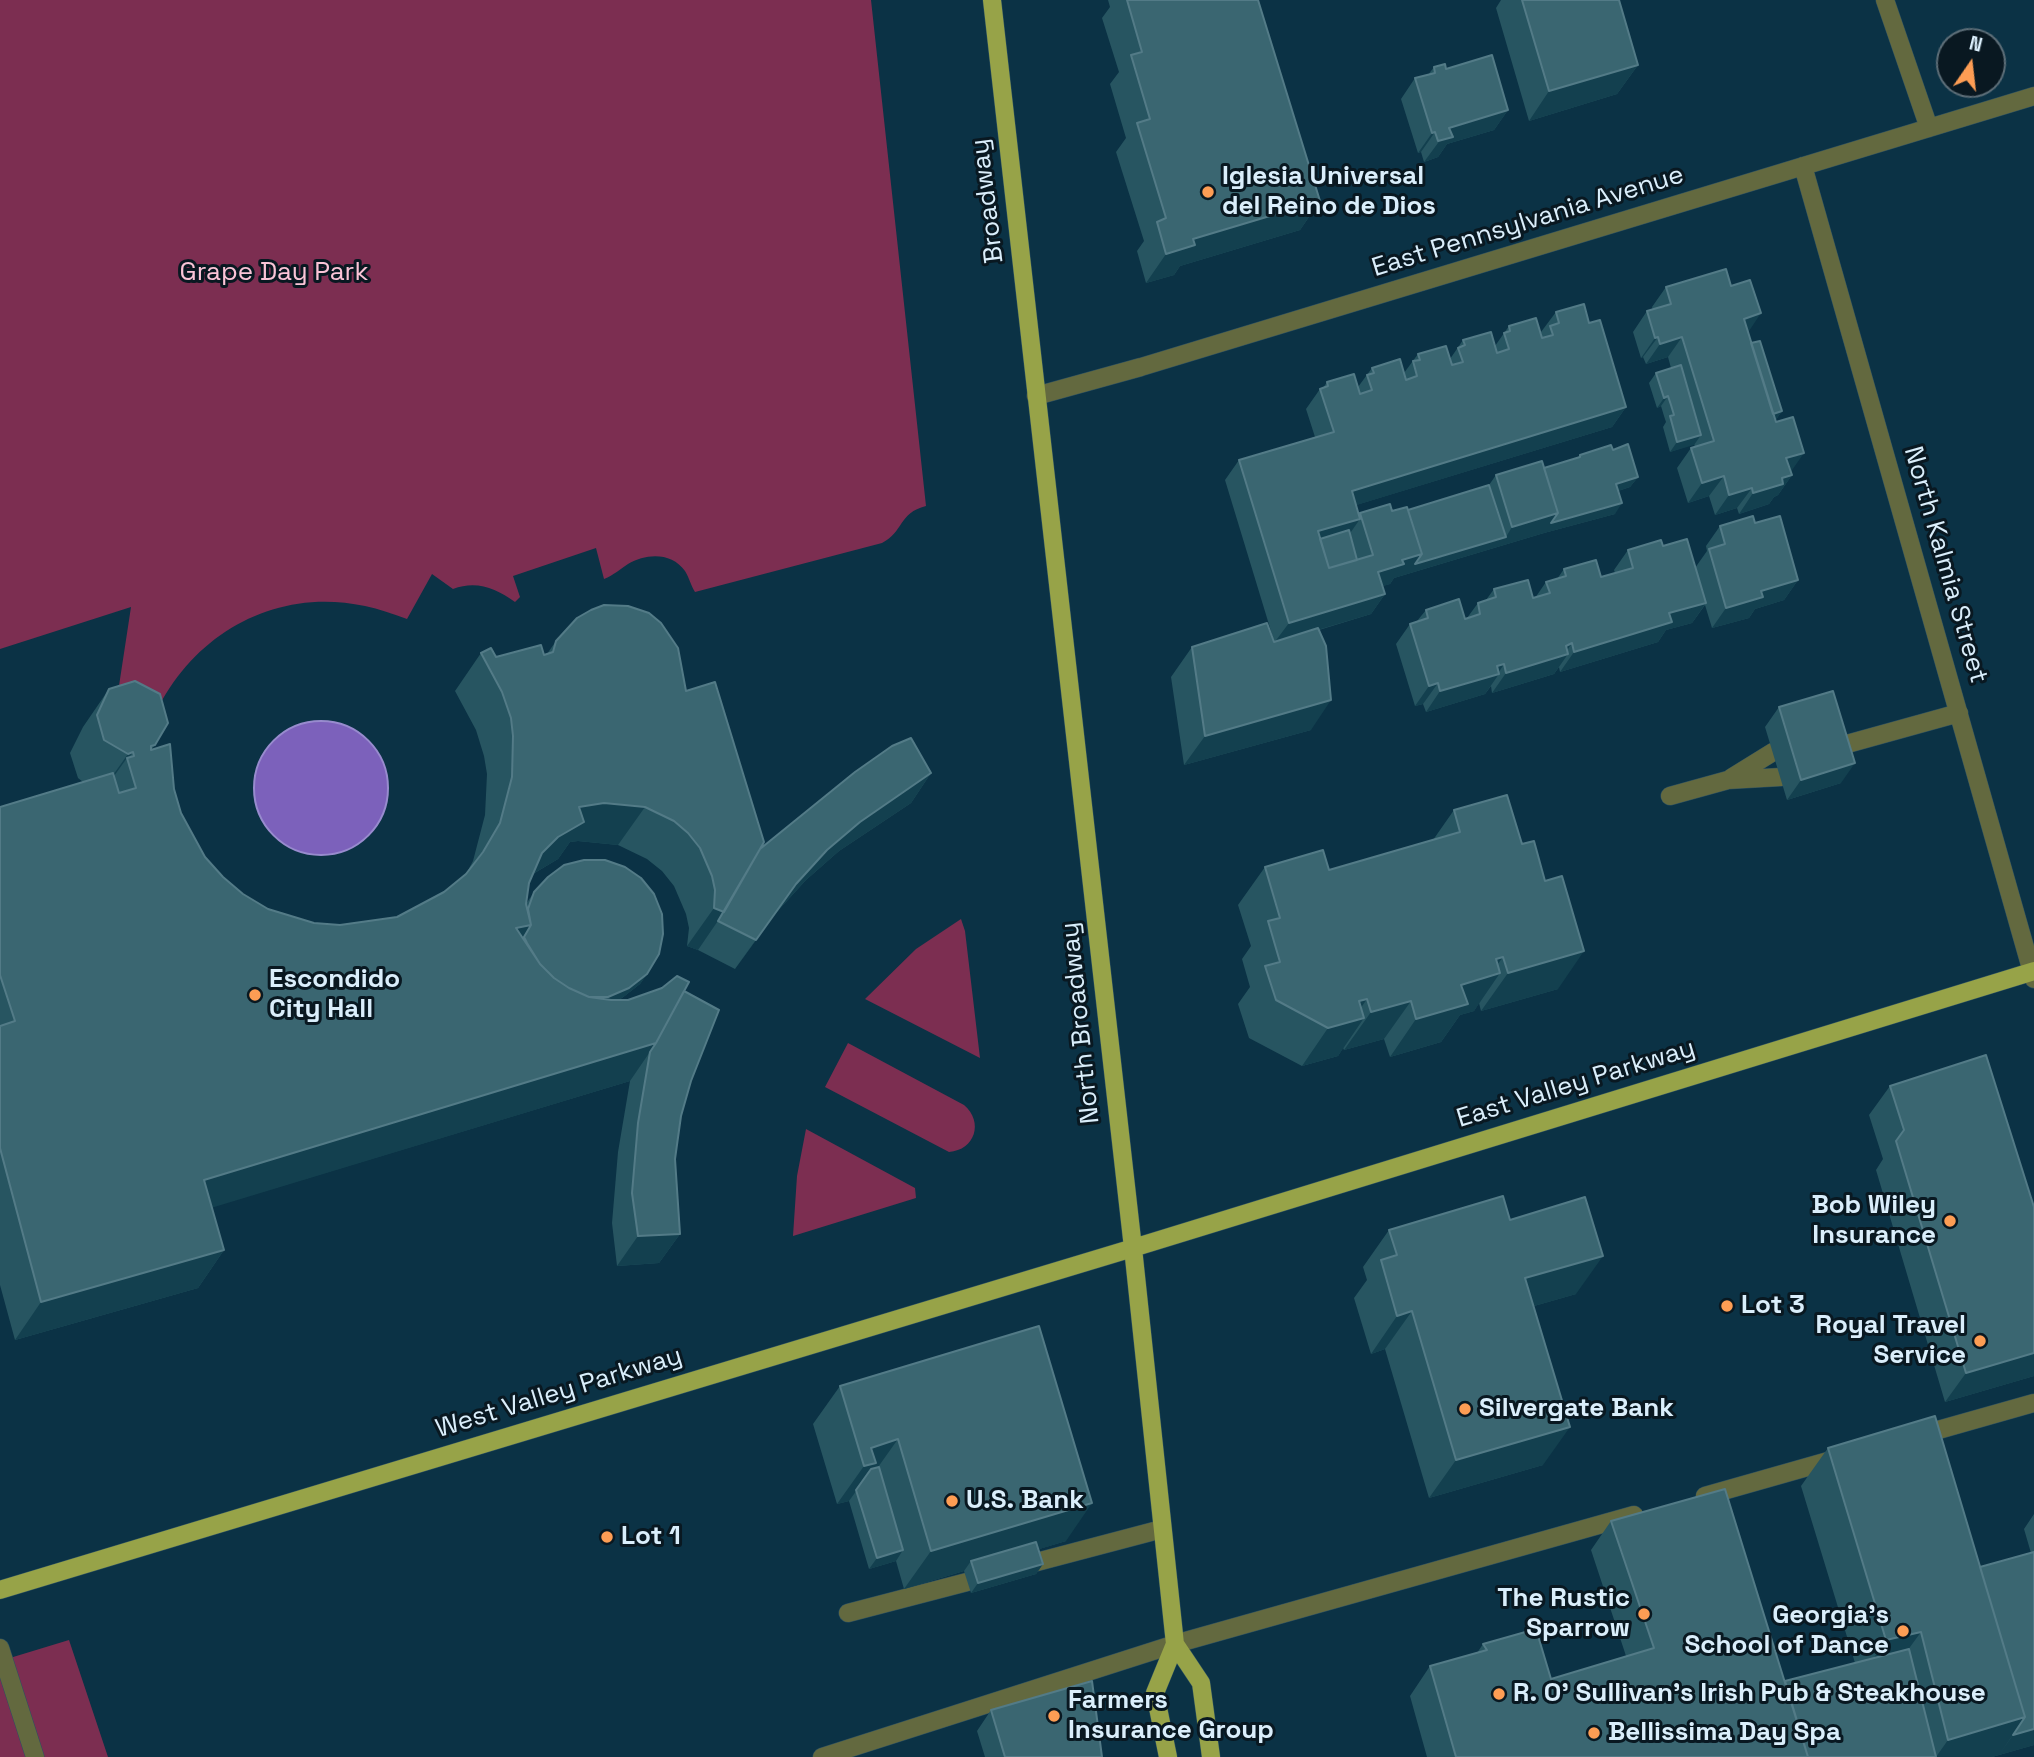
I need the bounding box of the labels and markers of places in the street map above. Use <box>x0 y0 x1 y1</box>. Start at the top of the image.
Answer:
place label: Iglesia Universal del Reino de Dios <box>1222 161 1436 222</box>
marker: Iglesia Universal del Reino de Dios <box>1200 184 1216 200</box>
place label: Escondido City Hall <box>269 964 400 1026</box>
marker: Escondido City Hall <box>247 987 263 1003</box>
place label: Bob Wiley Insurance <box>1811 1190 1936 1252</box>
marker: Bob Wiley Insurance <box>1942 1213 1958 1229</box>
place label: Lot 3 <box>1741 1290 1805 1322</box>
marker: Lot 3 <box>1719 1298 1735 1314</box>
place label: Royal Travel Service <box>1815 1310 1966 1372</box>
marker: Royal Travel Service <box>1972 1333 1988 1349</box>
place label: Silvergate Bank <box>1479 1393 1674 1425</box>
marker: Silvergate Bank <box>1457 1401 1473 1417</box>
place label: U.S. Bank <box>966 1485 1084 1517</box>
marker: U.S. Bank <box>944 1493 960 1509</box>
place label: Lot 1 <box>621 1521 681 1553</box>
marker: Lot 1 <box>599 1529 615 1545</box>
place label: The Rustic Sparrow <box>1497 1583 1630 1644</box>
place label: Georgia's School of Dance <box>1685 1600 1889 1662</box>
marker: The Rustic Sparrow <box>1636 1606 1652 1622</box>
marker: Georgia's School of Dance <box>1895 1623 1911 1639</box>
place label: R. O' Sullivan's Irish Pub & Steakhouse <box>1513 1678 1986 1710</box>
place label: Farmers Insurance Group <box>1068 1685 1274 1746</box>
marker: R. O' Sullivan's Irish Pub & Steakhouse <box>1491 1686 1507 1702</box>
marker: Farmers Insurance Group <box>1046 1708 1062 1724</box>
place label: Bellissima Day Spa <box>1608 1717 1841 1749</box>
marker: Bellissima Day Spa <box>1586 1725 1602 1741</box>

